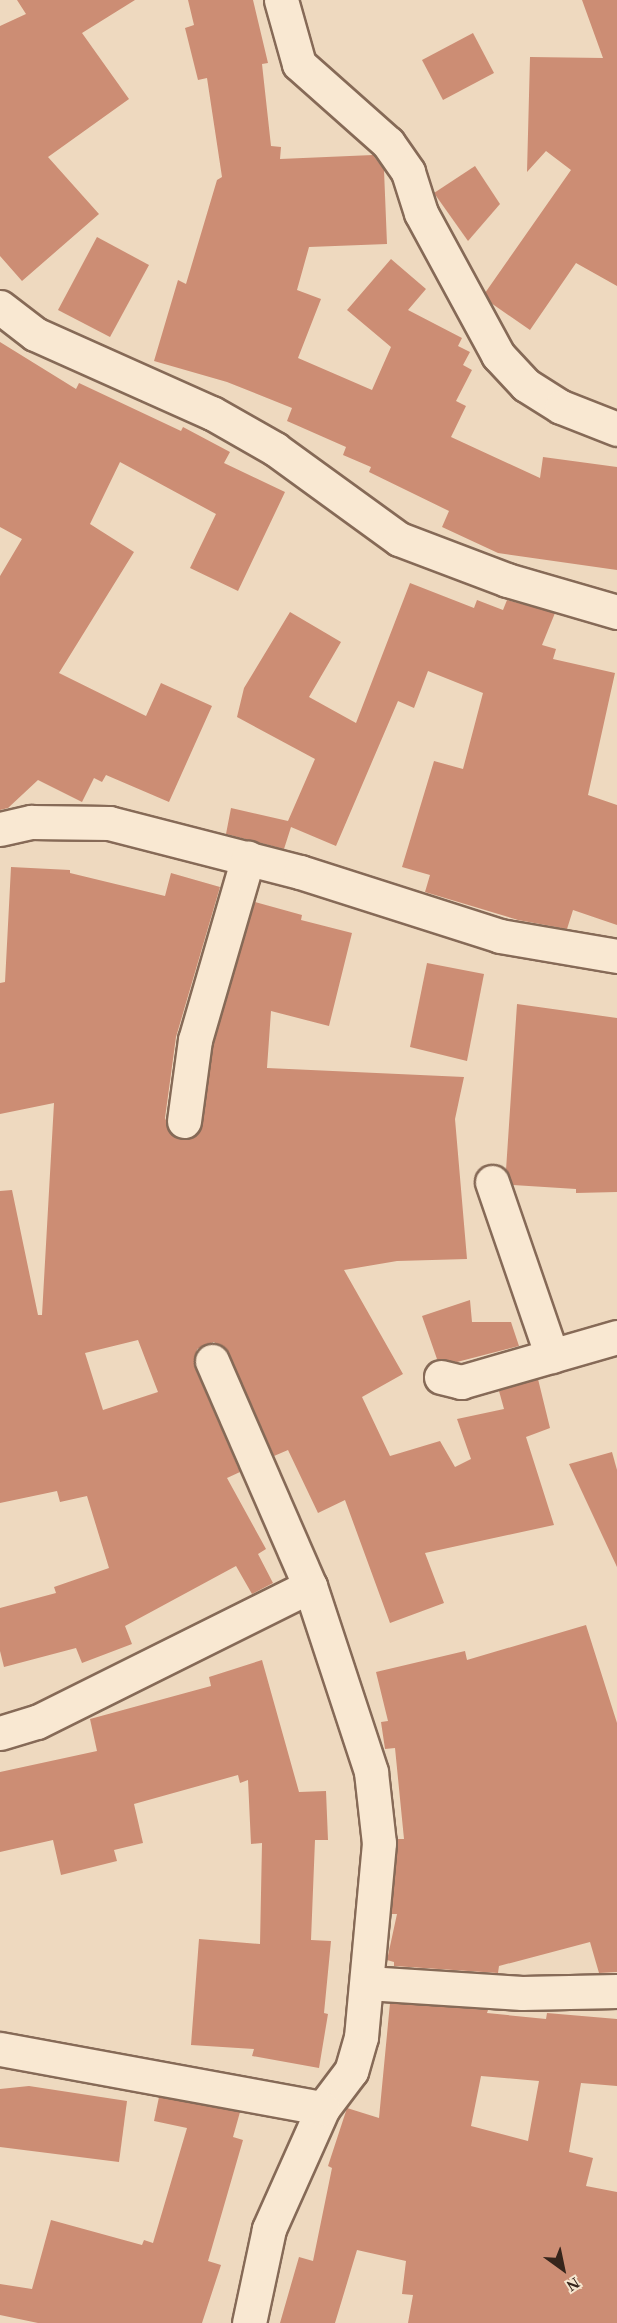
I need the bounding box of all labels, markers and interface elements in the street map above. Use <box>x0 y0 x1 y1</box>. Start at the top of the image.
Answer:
north arrow <box>533 2239 593 2299</box>
text: N <box>564 2274 583 2295</box>

